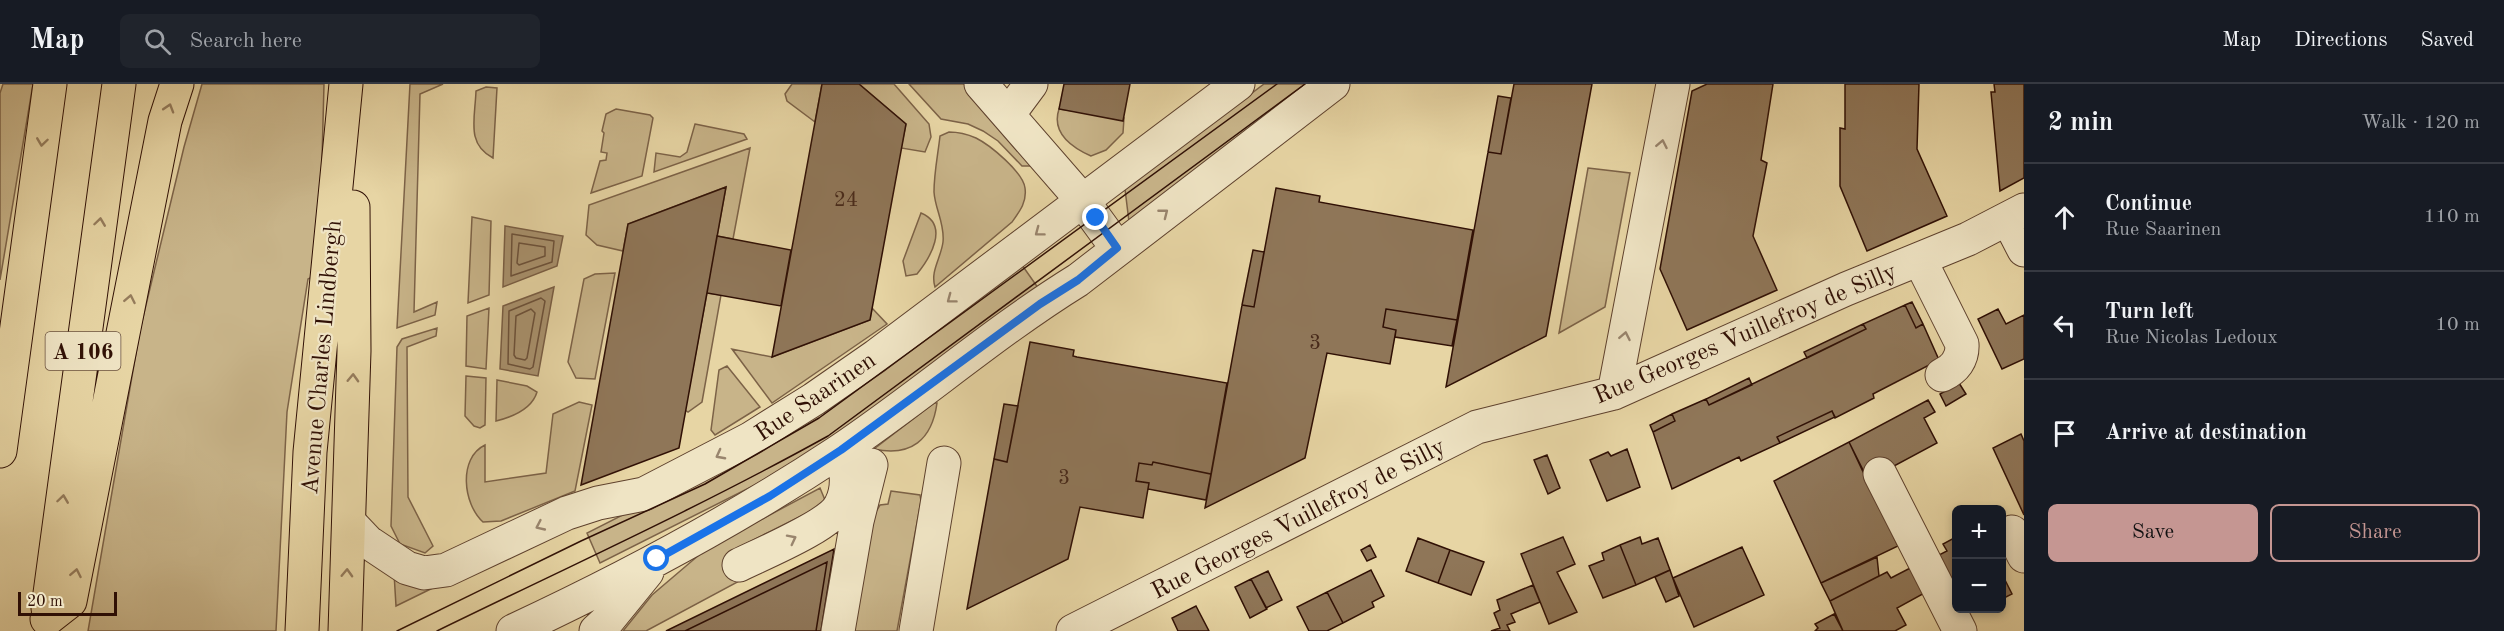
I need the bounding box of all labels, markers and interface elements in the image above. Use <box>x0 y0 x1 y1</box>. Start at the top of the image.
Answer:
search box <box>120 14 540 68</box>
icon: search <box>141 25 174 58</box>
text: Map <box>30 27 84 55</box>
text: Search here <box>189 30 302 52</box>
text: Map <box>2222 30 2261 51</box>
text: Directions <box>2294 30 2388 51</box>
text: Saved <box>2421 30 2474 51</box>
one-way arrow <box>162 103 175 114</box>
text: 2 min <box>2048 110 2113 136</box>
text: Walk · 120 m <box>2361 113 2480 133</box>
one-way arrow <box>36 137 48 147</box>
one-way arrow <box>1655 140 1668 150</box>
house number: 24 <box>834 190 858 211</box>
text: Continue <box>2105 193 2192 215</box>
icon: ahead <box>2048 201 2081 234</box>
route end <box>1082 204 1108 230</box>
text: 110 m <box>2424 207 2480 227</box>
one-way arrow <box>1157 209 1168 220</box>
one-way arrow <box>94 217 106 227</box>
street label: Avenue Charles Lindbergh <box>299 219 347 496</box>
text: Rue Saarinen <box>2105 220 2221 240</box>
one-way arrow <box>1035 224 1046 235</box>
street label: Rue Georges Vuillefroy de Silly <box>1591 260 1901 410</box>
one-way arrow <box>946 292 957 303</box>
one-way arrow <box>123 294 136 304</box>
text: Turn left <box>2105 301 2194 323</box>
icon: left <box>2048 309 2081 342</box>
text: 10 m <box>2435 315 2480 335</box>
text: Rue Nicolas Ledoux <box>2105 328 2278 348</box>
one-way arrow <box>1618 331 1631 341</box>
road number: A 106 <box>46 332 121 370</box>
house number: 3 <box>1309 333 1321 354</box>
street label: Rue Saarinen <box>752 349 881 447</box>
one-way arrow <box>347 373 359 382</box>
icon: arrive <box>2048 417 2081 450</box>
text: Arrive at destination <box>2105 422 2307 444</box>
street label: Rue Georges Vuillefroy de Silly <box>1148 435 1450 605</box>
one-way arrow <box>715 448 726 459</box>
house number: 3 <box>1058 468 1070 489</box>
one-way arrow <box>56 494 69 503</box>
button: Save <box>2048 504 2258 562</box>
button: Share <box>2270 504 2480 562</box>
map controls <box>1952 505 2006 613</box>
button: + <box>1952 505 2006 559</box>
one-way arrow <box>535 518 546 530</box>
one-way arrow <box>785 535 796 546</box>
route start <box>643 545 669 571</box>
button: − <box>1952 559 2006 613</box>
one-way arrow <box>69 568 82 578</box>
one-way arrow <box>341 568 353 577</box>
scale bar <box>18 589 117 616</box>
text: 20 m <box>27 594 63 610</box>

